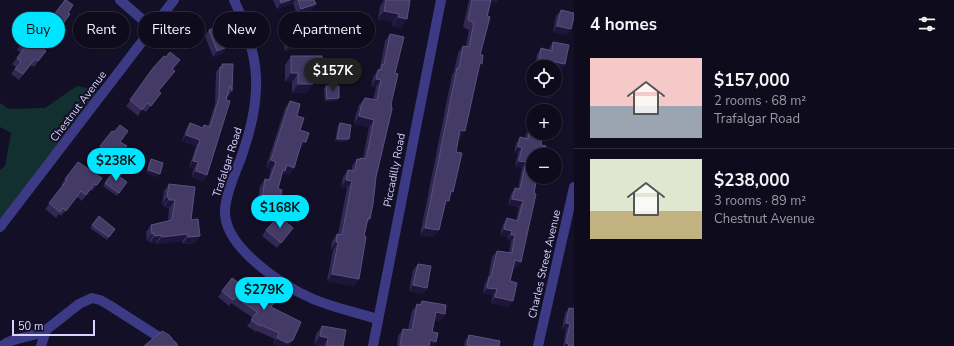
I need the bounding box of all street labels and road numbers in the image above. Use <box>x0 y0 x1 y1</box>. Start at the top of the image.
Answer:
street label: Chestnut Avenue <box>47 68 110 145</box>
street label: Trafalgar Road <box>209 125 246 199</box>
street label: Piccadilly Road <box>380 132 409 208</box>
street label: Charles Street Avenue <box>525 208 564 320</box>

